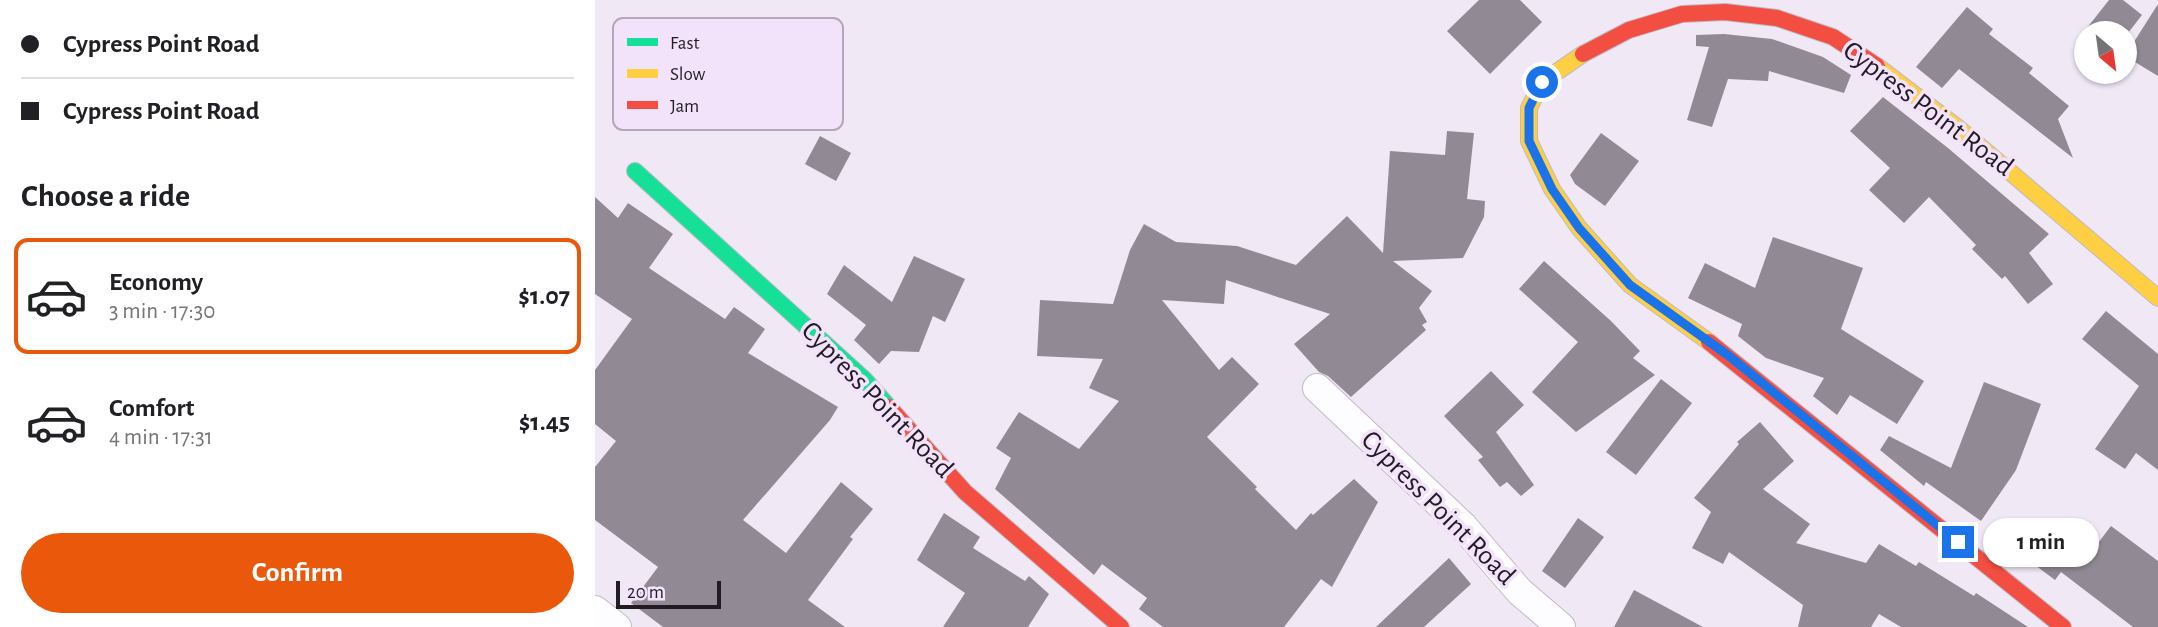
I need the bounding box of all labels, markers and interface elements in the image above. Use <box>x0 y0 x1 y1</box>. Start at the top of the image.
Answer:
legend <box>613 18 843 130</box>
north arrow <box>2074 21 2137 84</box>
map controls <box>2074 21 2137 84</box>
text: Cypress Point Road <box>63 31 260 57</box>
text: Fast <box>670 34 700 53</box>
street label: Cypress Point Road <box>1838 36 2018 182</box>
text: Slow <box>670 65 706 84</box>
route start <box>1526 66 1558 98</box>
text: Jam <box>670 97 699 116</box>
text: Cypress Point Road <box>63 98 260 124</box>
text: Choose a ride <box>21 180 190 212</box>
icon: car <box>25 265 88 328</box>
text: Economy <box>109 269 203 295</box>
text: $1.07 <box>518 283 570 309</box>
text: 3 min · 17:30 <box>109 300 215 323</box>
street label: Cypress Point Road <box>796 317 958 483</box>
icon: car <box>25 391 88 454</box>
text: Comfort <box>109 395 194 421</box>
text: $1.45 <box>519 409 570 435</box>
text: 4 min · 17:31 <box>109 426 213 449</box>
street label: Cypress Point Road <box>1356 426 1520 590</box>
callout: 1 min <box>1983 518 2098 566</box>
route end <box>1942 526 1974 558</box>
text: 1 min <box>2017 531 2065 554</box>
button: Confirm <box>21 533 574 613</box>
scale bar <box>616 578 721 610</box>
text: 20 m <box>627 583 664 602</box>

